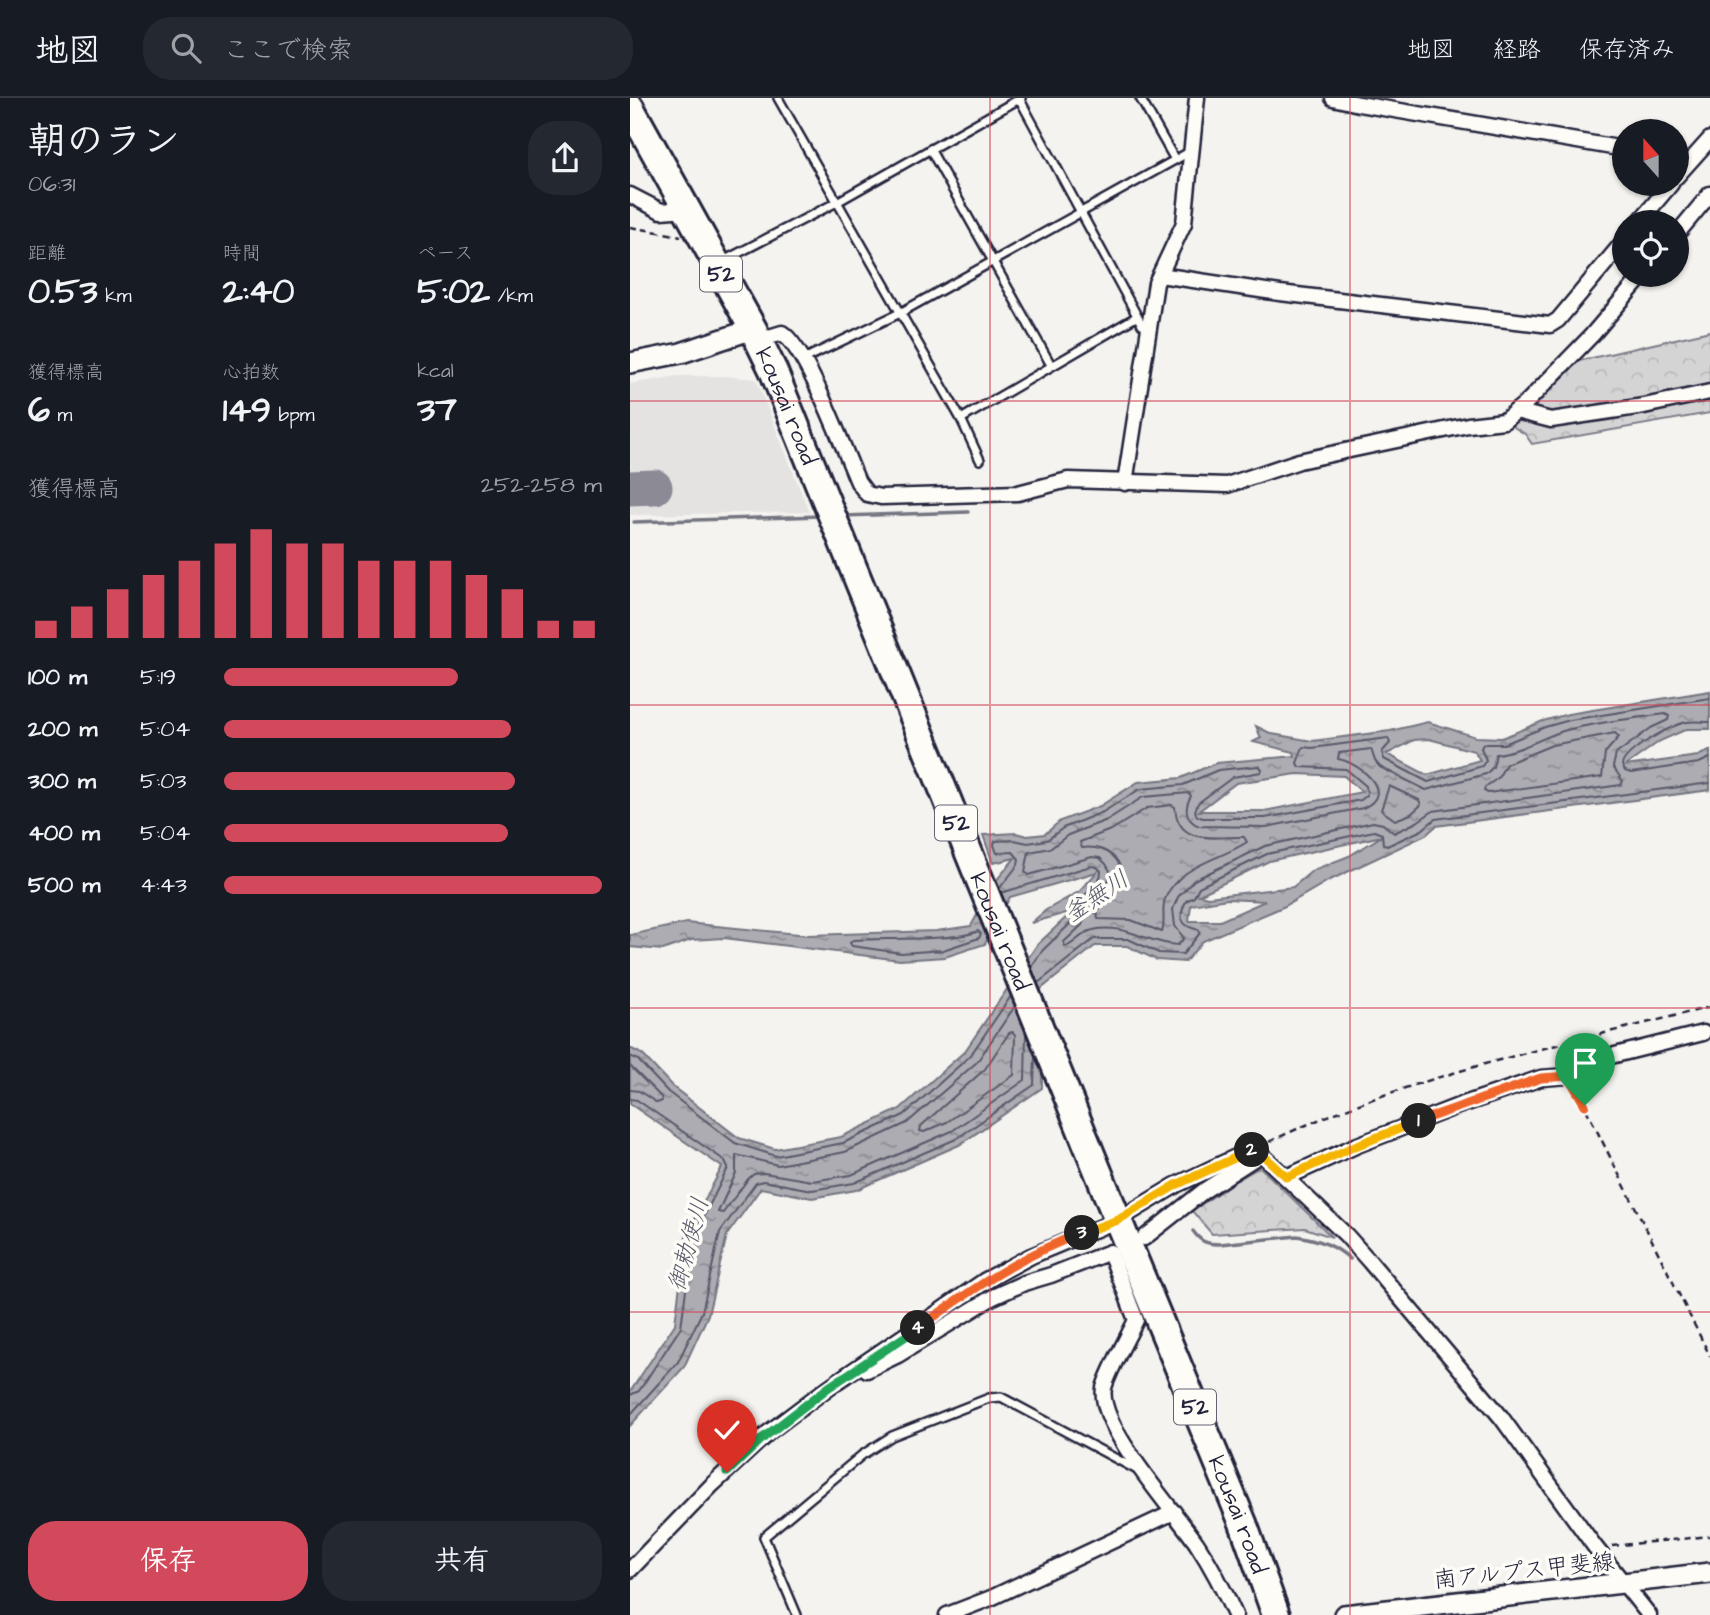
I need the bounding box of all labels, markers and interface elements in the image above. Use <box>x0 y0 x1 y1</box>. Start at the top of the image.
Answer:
search box <box>143 17 633 80</box>
text: 地図 <box>35 28 101 74</box>
icon: search <box>167 29 205 67</box>
text: ここで検索 <box>223 32 353 68</box>
text: 地図 <box>1407 33 1455 67</box>
text: 経路 <box>1493 33 1541 67</box>
text: 保存済み <box>1579 33 1675 67</box>
text: 朝のラン <box>28 116 180 168</box>
north arrow <box>1612 119 1689 196</box>
map controls <box>1612 119 1689 287</box>
button: share <box>528 121 602 195</box>
text: 06:31 <box>28 168 75 200</box>
button: locate <box>1612 210 1689 287</box>
text: 距離 <box>28 240 66 267</box>
text: 時間 <box>223 240 261 267</box>
text: ペース <box>417 240 473 267</box>
road number: 52 <box>700 256 742 292</box>
text: 0.53 <box>28 267 98 316</box>
text: 2:40 <box>223 267 294 316</box>
text: 5:02 <box>417 267 490 316</box>
text: km <box>98 283 132 310</box>
text: /km <box>490 283 533 310</box>
street label: kousai road <box>747 342 825 470</box>
text: kcal <box>417 358 454 385</box>
text: 獲得標高 <box>28 359 104 386</box>
text: 心拍数 <box>223 359 280 386</box>
text: 37 <box>417 385 457 434</box>
text: 6 <box>28 386 50 435</box>
text: 149 <box>223 386 271 435</box>
text: m <box>50 402 72 429</box>
text: bpm <box>271 402 315 429</box>
text: 252–258 m <box>481 469 602 501</box>
text: 獲得標高 <box>28 473 120 505</box>
text: 100 m <box>28 661 87 693</box>
text: 5:19 <box>140 661 176 693</box>
text: 200 m <box>28 713 97 745</box>
text: 5:04 <box>140 713 190 745</box>
text: 300 m <box>28 765 96 797</box>
text: 5:03 <box>140 765 186 797</box>
road number: 52 <box>935 806 977 840</box>
text: 400 m <box>28 817 100 849</box>
text: 5:04 <box>140 817 190 849</box>
water label: 釜無川 <box>1057 863 1136 931</box>
street label: kousai road <box>962 868 1038 995</box>
text: 500 m <box>28 869 100 901</box>
text: 4:43 <box>140 869 187 901</box>
pin <box>1555 1033 1615 1105</box>
icon: arrive <box>1566 1044 1604 1082</box>
pin: 1 <box>1402 1104 1436 1138</box>
text: 1 <box>1417 1107 1420 1134</box>
pin: 2 <box>1234 1132 1270 1168</box>
text: 2 <box>1246 1136 1257 1163</box>
water label: 御勅使川 <box>660 1193 718 1295</box>
pin: 3 <box>1064 1216 1100 1250</box>
text: 3 <box>1077 1219 1086 1246</box>
pin: 4 <box>900 1310 936 1346</box>
text: 4 <box>911 1314 924 1341</box>
road number: 52 <box>1174 1390 1216 1424</box>
pin <box>697 1400 757 1472</box>
icon: check <box>708 1411 746 1449</box>
street label: kousai road <box>1200 1451 1275 1578</box>
button: 保存 <box>28 1521 308 1601</box>
button: 共有 <box>322 1521 602 1601</box>
street label: 南アルプス甲斐線 <box>1432 1546 1616 1596</box>

